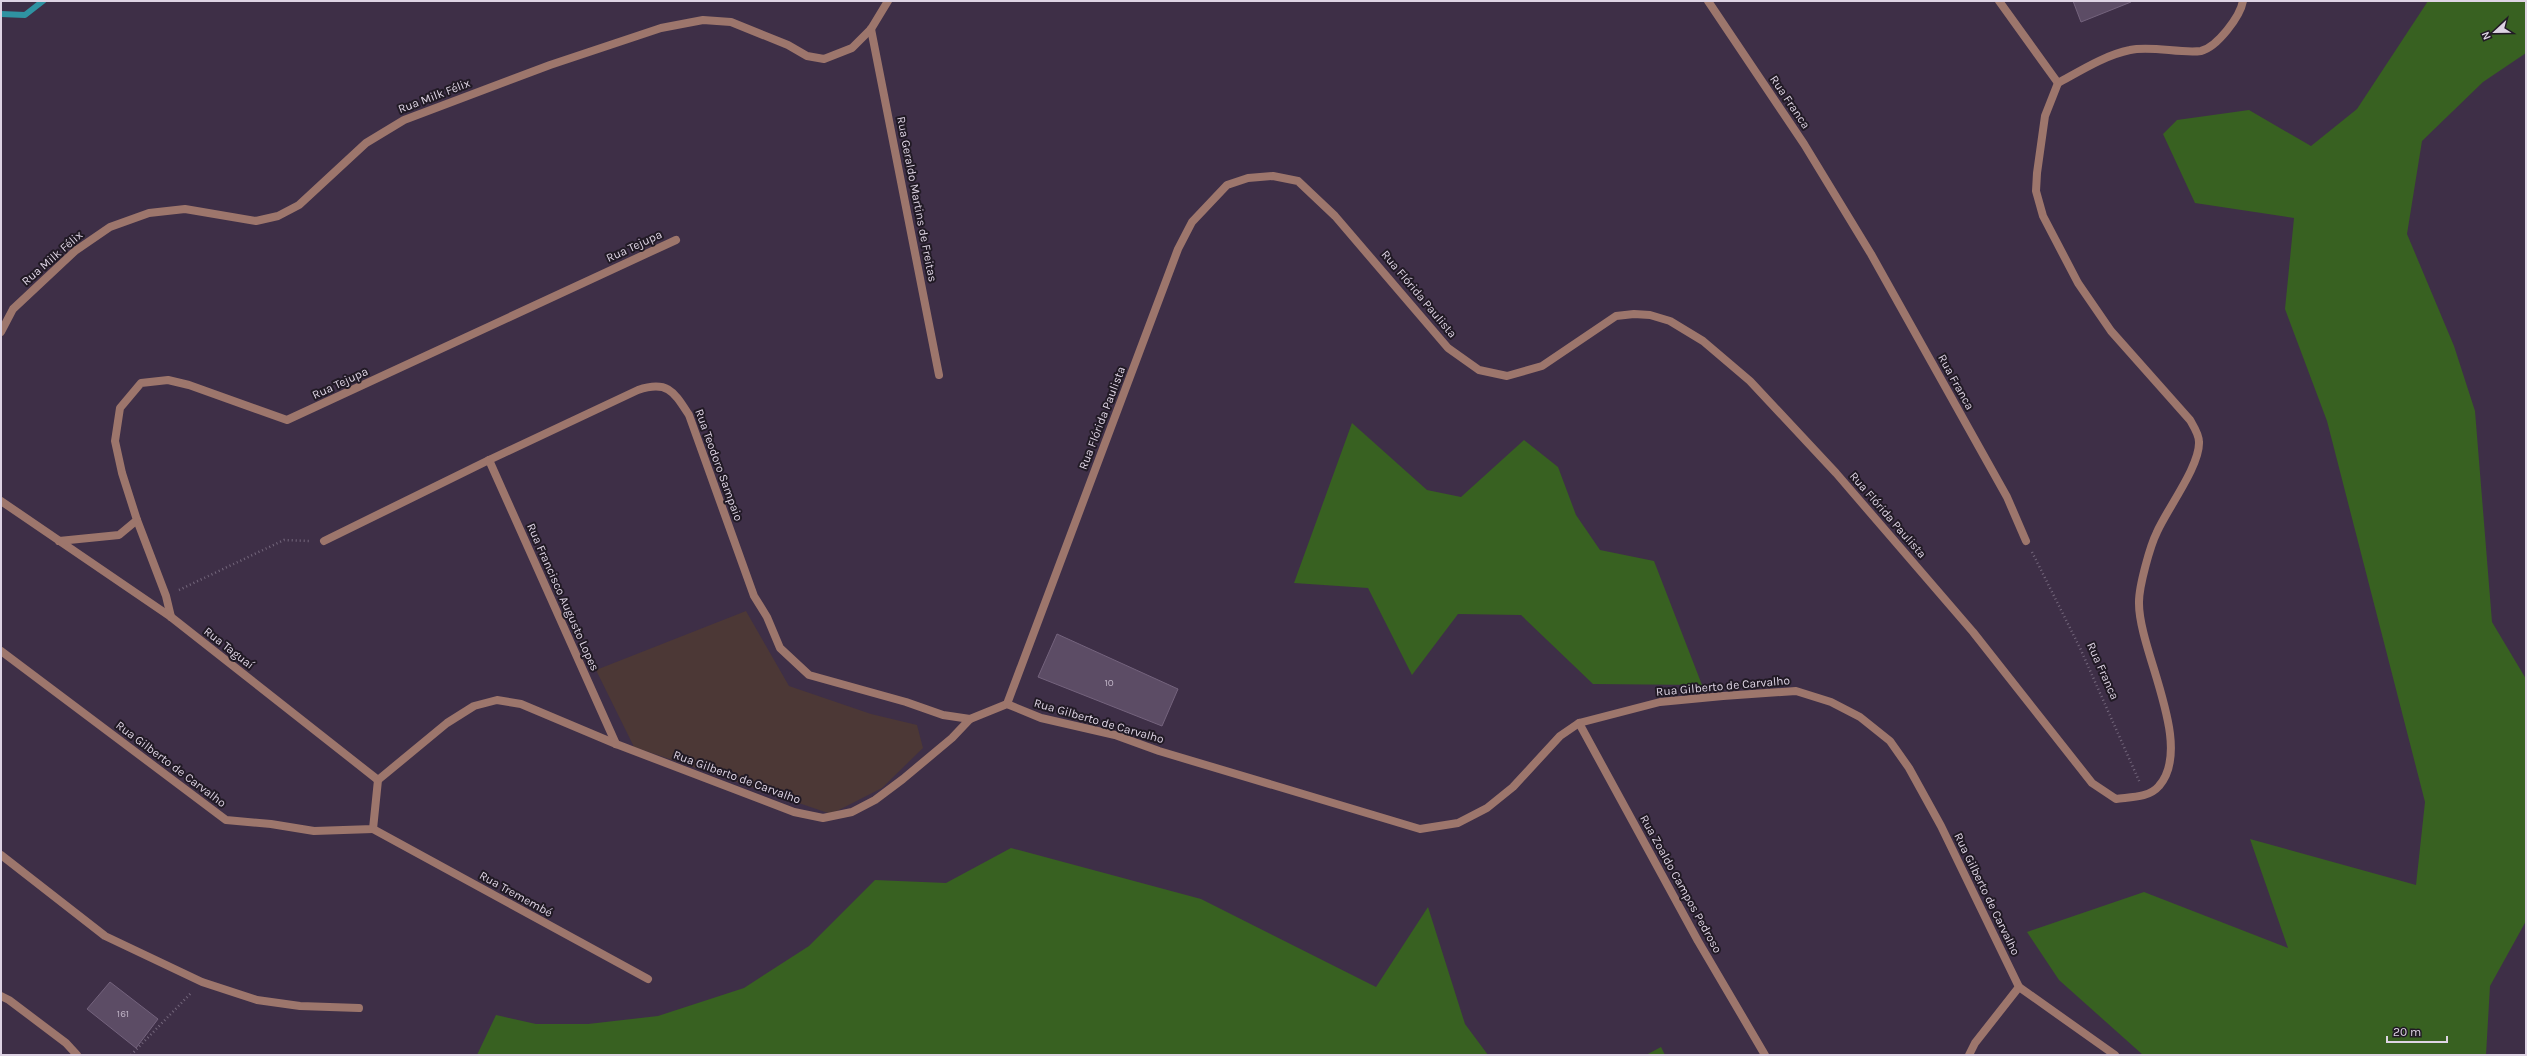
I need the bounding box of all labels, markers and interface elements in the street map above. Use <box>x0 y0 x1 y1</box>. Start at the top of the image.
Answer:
north arrow <box>2475 12 2515 52</box>
text: N <box>2479 29 2494 42</box>
street label: Rua Franca <box>1767 73 1813 131</box>
street label: Rua Milk Félix <box>396 76 472 116</box>
street label: Rua Geraldo Martins de Freitas <box>894 115 940 283</box>
street label: Rua Tejupa <box>604 227 664 265</box>
street label: Rua Milk Félix <box>19 228 85 288</box>
street label: Rua Flórida Paulista <box>1378 248 1460 340</box>
street label: Rua Franca <box>1935 352 1977 412</box>
street label: Rua Tejupa <box>310 364 370 402</box>
street label: Rua Flórida Paulista <box>1076 364 1128 472</box>
street label: Rua Teodoro Sampaio <box>692 407 746 523</box>
street label: Rua Flórida Paulista <box>1847 469 1929 561</box>
street label: Rua Francisco Augusto Lopes <box>524 521 602 673</box>
street label: Rua Taguaí <box>201 624 257 672</box>
street label: Rua Franca <box>2084 640 2122 702</box>
street label: Rua Gilberto de Carvalho <box>1655 673 1791 699</box>
house number: 10 <box>1104 677 1114 689</box>
street label: Rua Gilberto de Carvalho <box>1032 696 1166 746</box>
street label: Rua Gilberto de Carvalho <box>113 718 229 810</box>
street label: Rua Gilberto de Carvalho <box>671 747 803 807</box>
street label: Rua Zoaldo Campos Pedroso <box>1637 812 1725 956</box>
street label: Rua Gilberto de Carvalho <box>1951 830 2023 958</box>
street label: Rua Tremembé <box>477 868 555 920</box>
house number: 161 <box>117 1008 129 1020</box>
scale bar <box>2387 1018 2447 1044</box>
text: 20 m <box>2393 1025 2421 1039</box>

